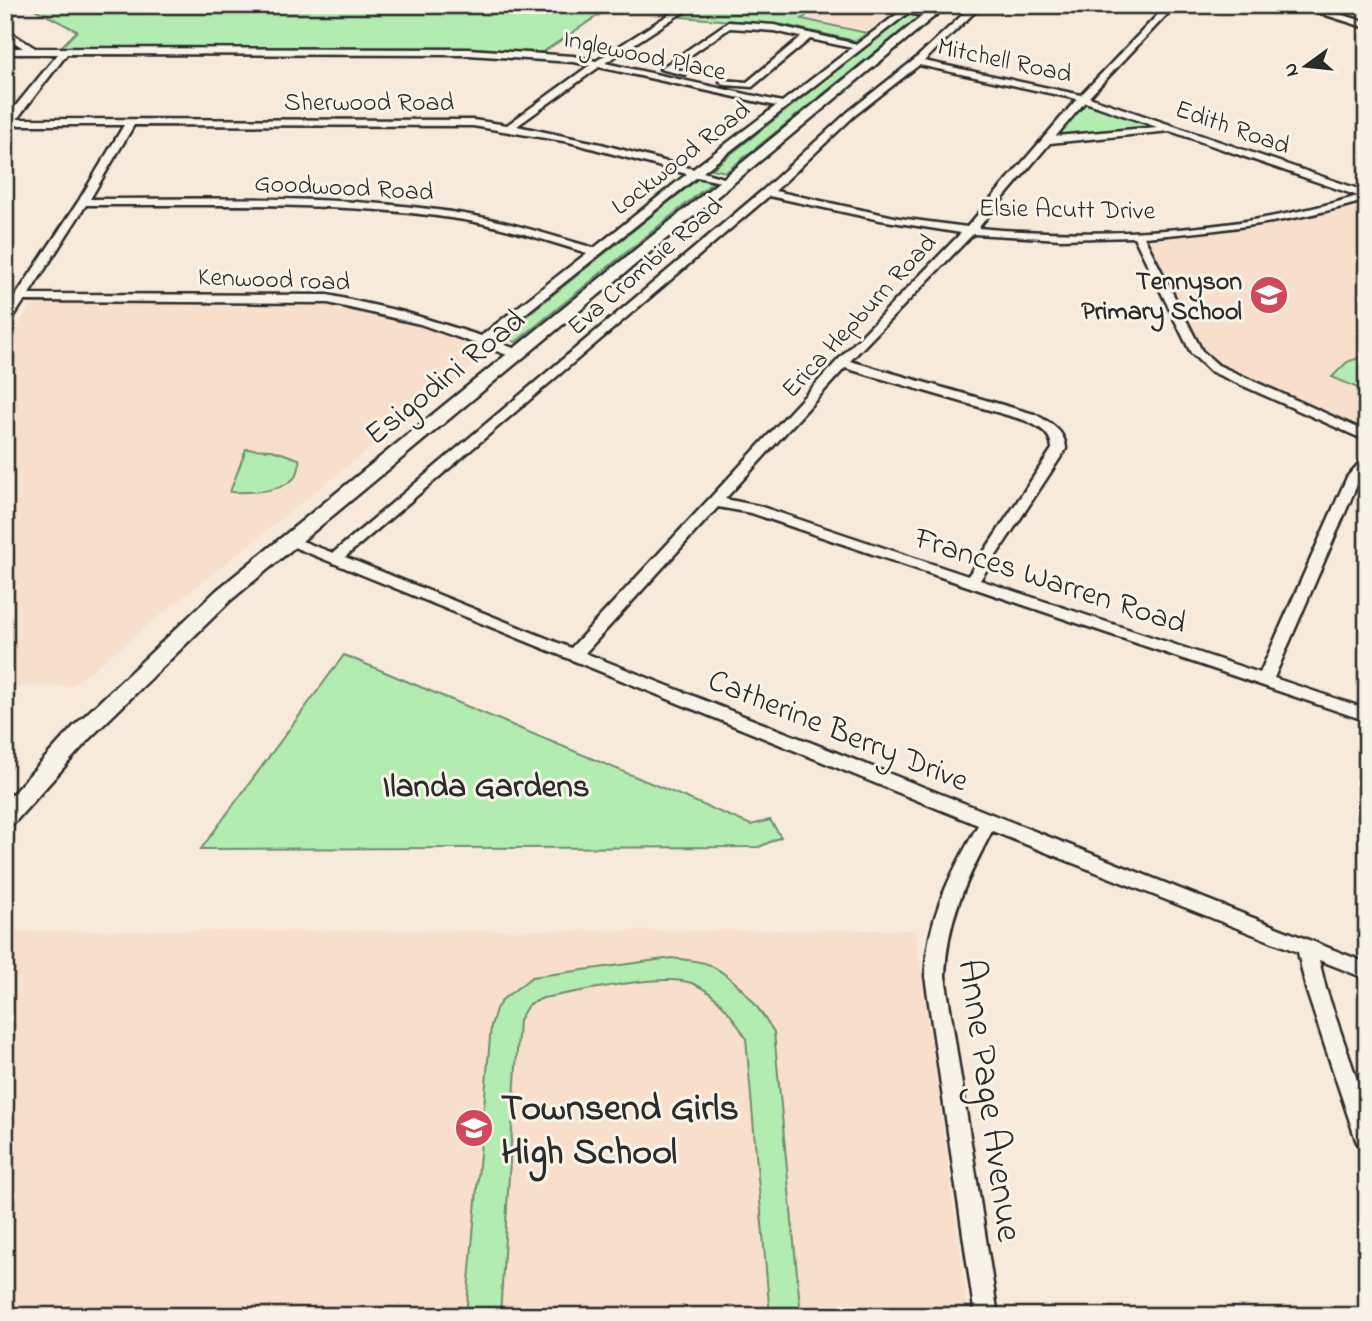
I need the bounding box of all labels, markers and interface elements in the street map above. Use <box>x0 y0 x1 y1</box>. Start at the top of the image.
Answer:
street label: Inglewood Place <box>559 21 730 93</box>
street label: Mitchell Road <box>934 29 1075 95</box>
north arrow <box>1270 32 1340 102</box>
text: N <box>1277 60 1307 79</box>
street label: Sherwood Road <box>284 85 455 123</box>
street label: Edith Road <box>1169 91 1295 166</box>
street label: Lockwood Road <box>604 93 760 226</box>
street label: Goodwood Road <box>253 165 435 213</box>
street label: Eva Crombie Road <box>560 189 732 346</box>
street label: Elsie Acutt Drive <box>978 190 1156 232</box>
street label: Erica Hepburn Road <box>774 226 947 408</box>
street label: Kenwood road <box>197 259 351 303</box>
place label: Tennyson Primary School <box>1081 264 1242 332</box>
school or university icon: Tennyson Primary School <box>1248 274 1290 316</box>
street label: Esigodini Road <box>355 299 537 458</box>
street label: Frances Warren Road <box>907 516 1192 649</box>
street label: Catherine Berry Drive <box>700 659 976 806</box>
district label: Ilanda Gardens <box>382 764 590 812</box>
street label: Anne Page Avenue <box>940 956 1036 1246</box>
place label: Townsend Girls High School <box>501 1082 739 1182</box>
school or university icon: Townsend Girls High School <box>453 1107 495 1149</box>

